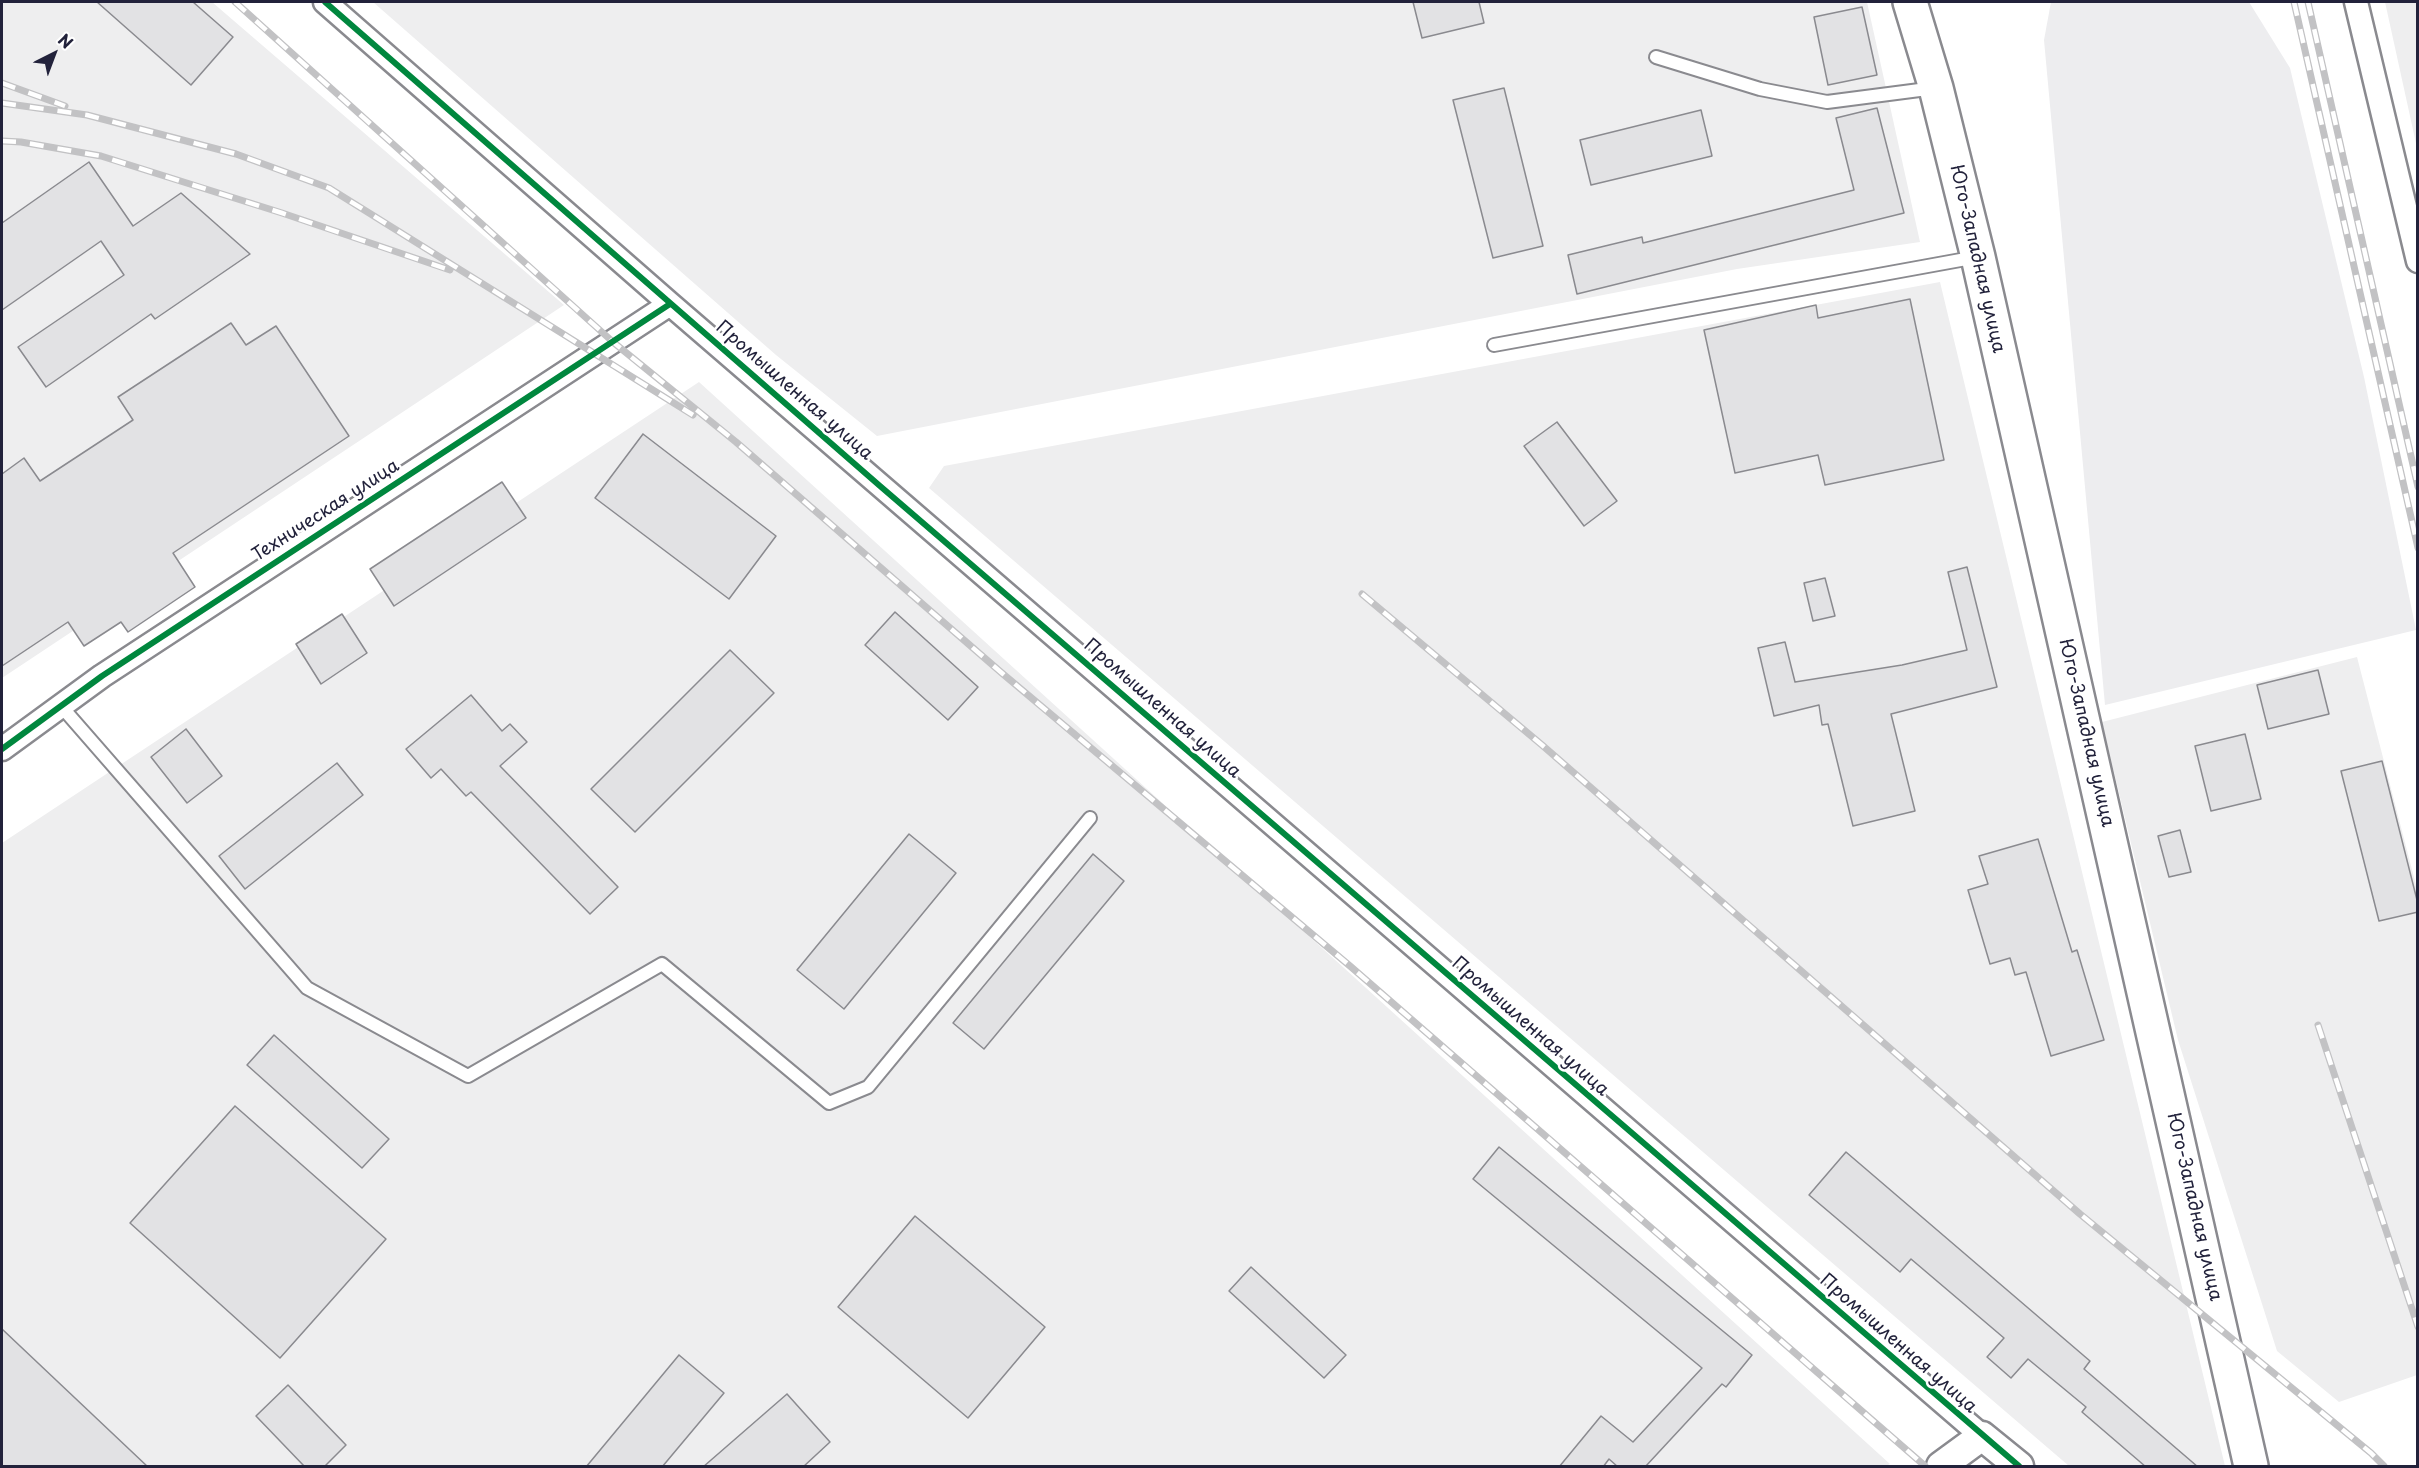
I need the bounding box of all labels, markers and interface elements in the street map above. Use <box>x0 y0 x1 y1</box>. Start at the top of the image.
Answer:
north arrow <box>24 24 84 84</box>
text: N <box>53 27 79 54</box>
street label: Юго-Западная улица <box>1945 163 2009 355</box>
street label: Промышленная улица <box>711 317 877 465</box>
street label: Техническая улица <box>249 455 403 567</box>
street label: Промышленная улица <box>1079 635 1245 783</box>
street label: Юго-Западная улица <box>2054 637 2118 829</box>
street label: Промышленная улица <box>1447 953 1613 1101</box>
street label: Юго-Западная улица <box>2162 1111 2226 1303</box>
street label: Промышленная улица <box>1815 1270 1981 1418</box>

